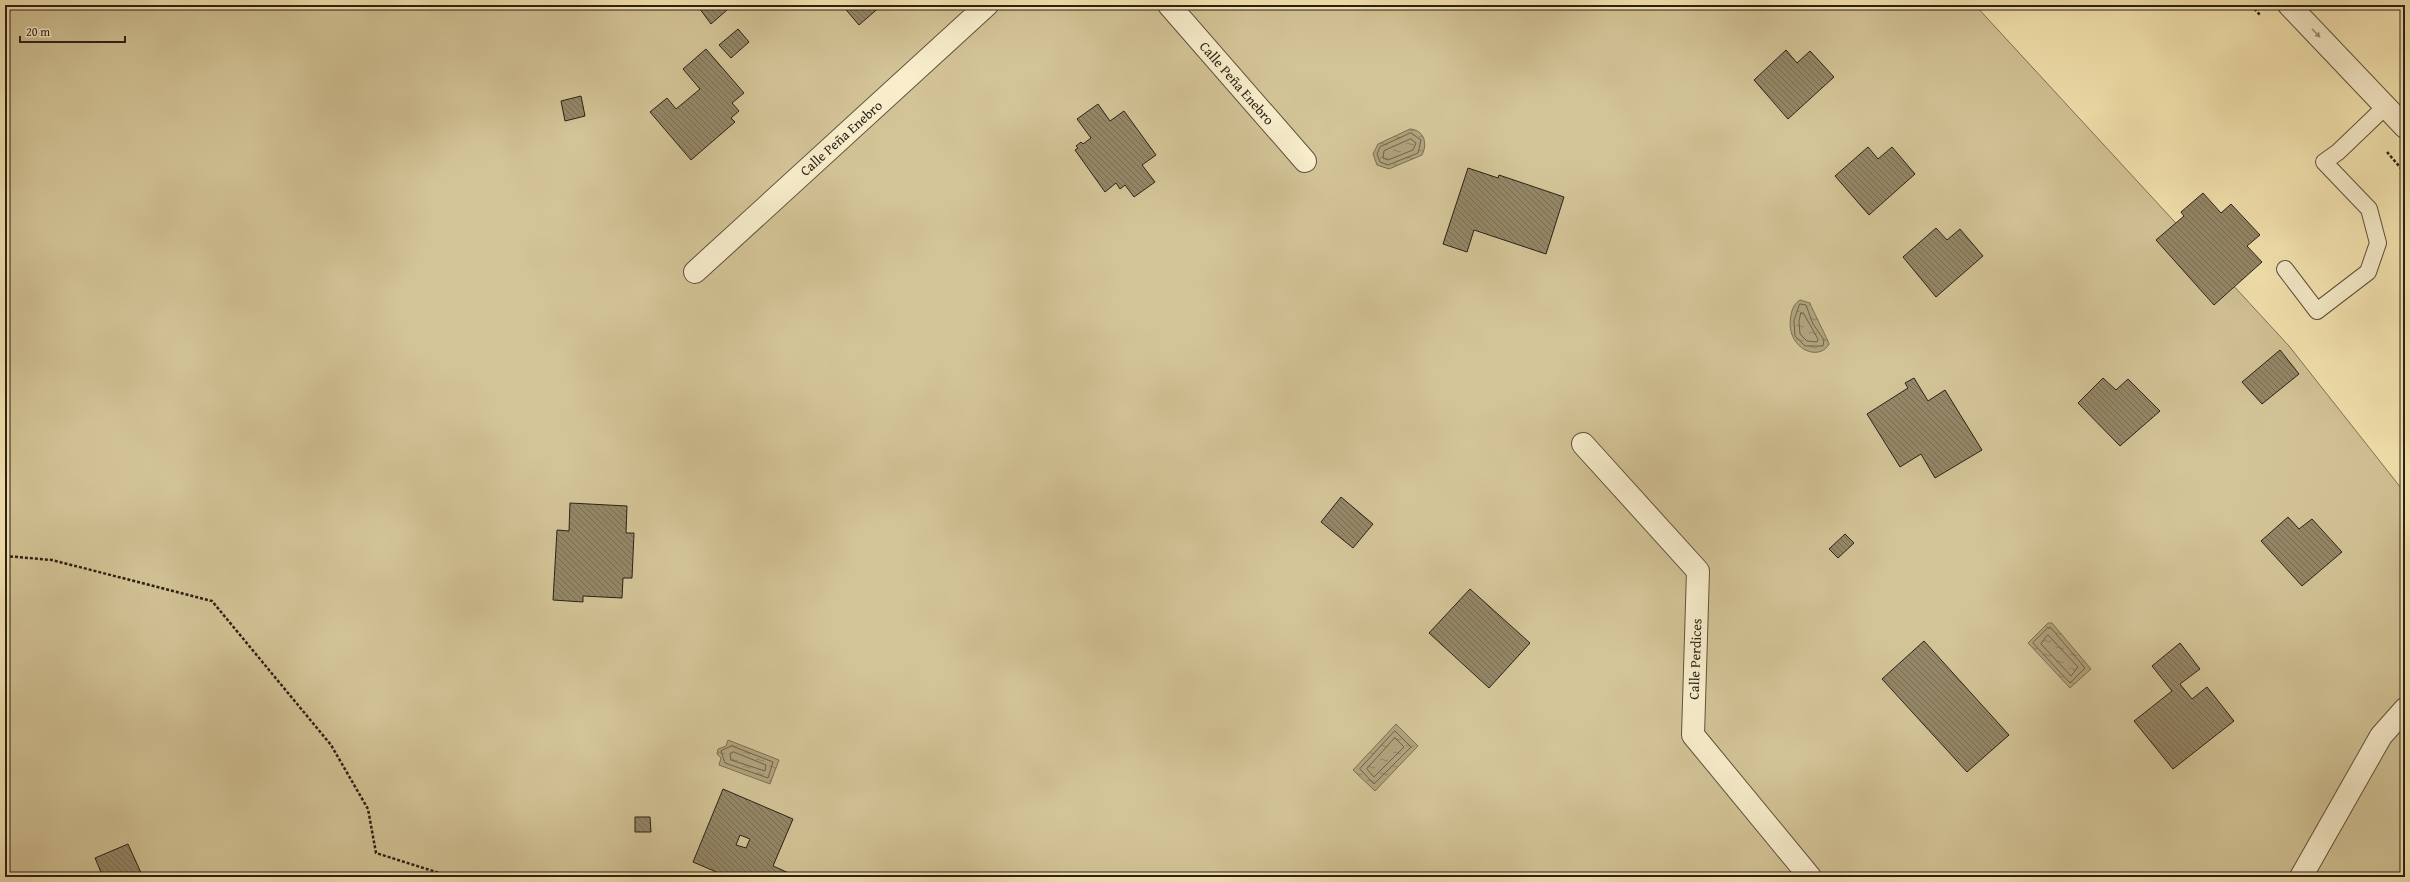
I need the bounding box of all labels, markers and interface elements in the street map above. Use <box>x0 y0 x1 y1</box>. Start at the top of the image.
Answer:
scale bar <box>20 18 125 44</box>
text: 20 m <box>26 23 50 40</box>
one-way arrow <box>2311 28 2321 38</box>
street label: Calle Peña Enebro <box>1195 37 1279 129</box>
street label: Calle Peña Enebro <box>795 95 887 181</box>
street label: Calle Perdices <box>1684 618 1706 700</box>

